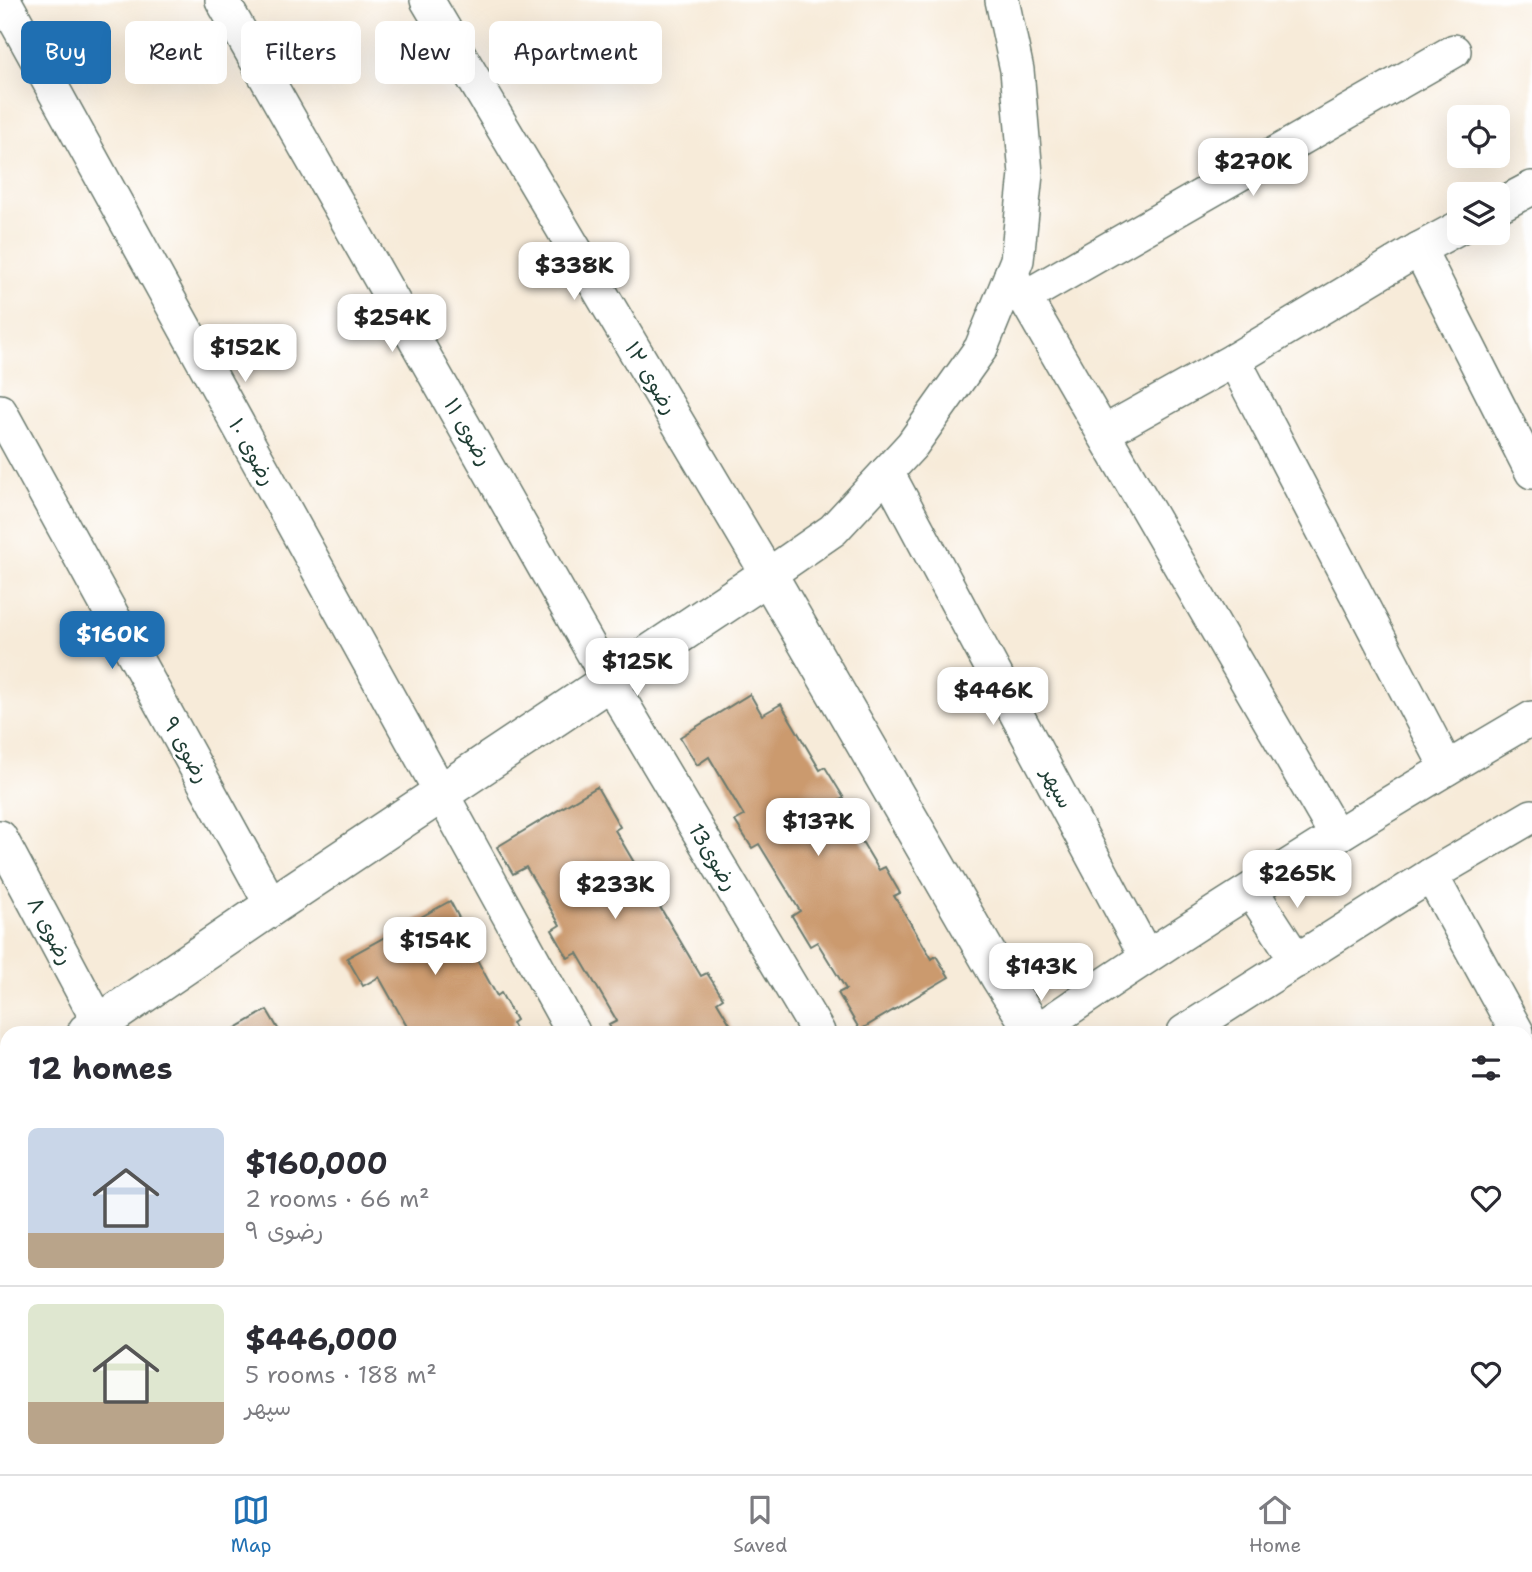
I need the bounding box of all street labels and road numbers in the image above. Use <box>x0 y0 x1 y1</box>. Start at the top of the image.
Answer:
street label: رضوی ۱۲ <box>618 336 684 420</box>
street label: رضوی ۱۱ <box>437 393 499 471</box>
street label: رضوی ۱۰ <box>222 413 282 491</box>
street label: رضوی ۹ <box>156 712 216 788</box>
street label: سپهر <box>1034 761 1079 813</box>
street label: رضوی13 <box>682 818 744 896</box>
street label: رضوی ۸ <box>20 892 80 970</box>

